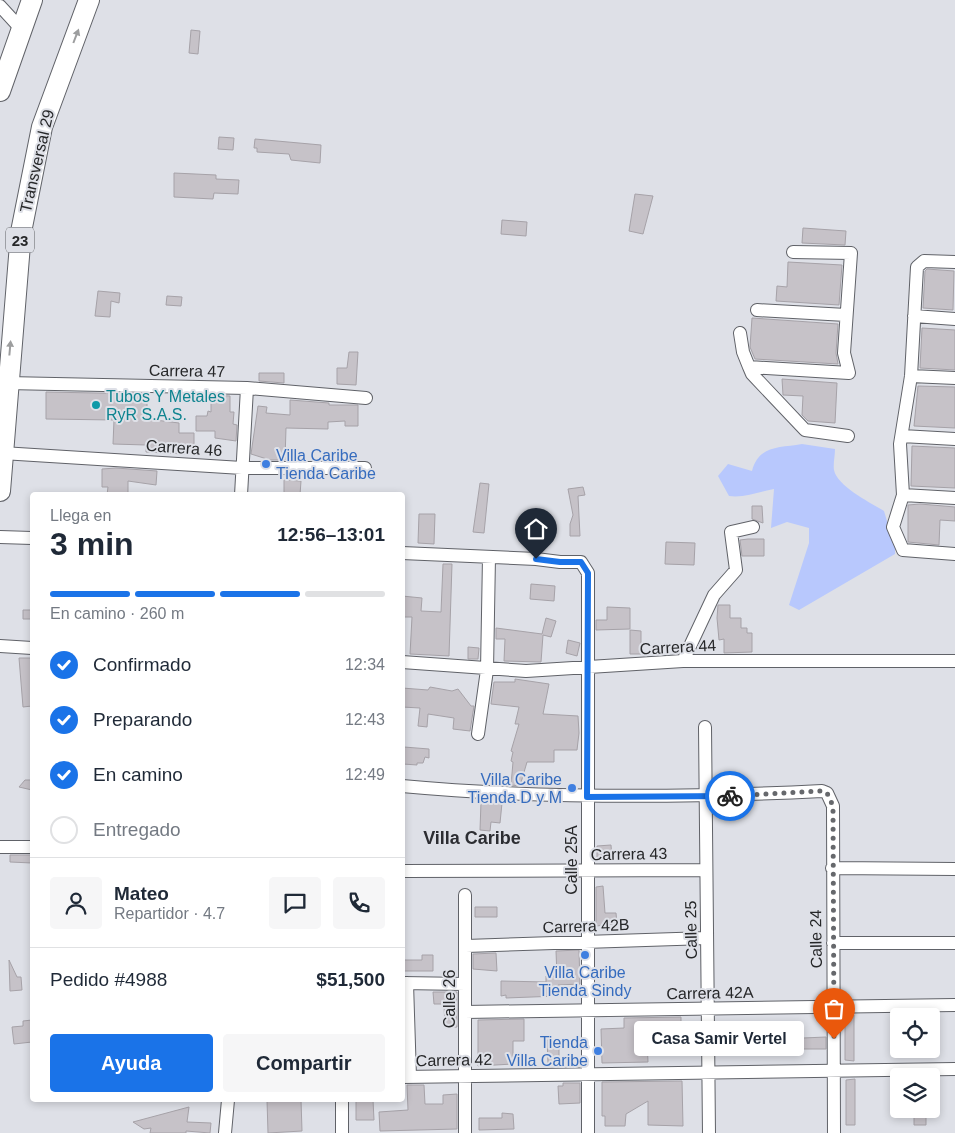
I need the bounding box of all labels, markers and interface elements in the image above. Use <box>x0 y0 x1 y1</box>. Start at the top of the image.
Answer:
one-way arrow <box>72 28 80 43</box>
street label: Transversal 29 <box>17 108 57 214</box>
road number: 23 <box>6 228 34 252</box>
one-way arrow <box>7 340 15 356</box>
street label: Carrera 47 <box>149 362 225 380</box>
place label: Tubos Y Metales RyR S.A.S. <box>106 388 225 423</box>
marker: Tubos Y Metales RyR S.A.S. <box>90 399 102 411</box>
street label: Carrera 46 <box>145 437 223 459</box>
place label: Villa Caribe Tienda Caribe <box>276 447 376 482</box>
marker: Villa Caribe Tienda Caribe <box>260 458 272 470</box>
text: Llega en <box>50 507 111 524</box>
pin <box>515 508 557 559</box>
icon: home <box>522 515 550 543</box>
text: 12:56–13:01 <box>277 524 385 545</box>
text: 3 min <box>50 526 134 562</box>
text: En camino · 260 m <box>50 605 184 622</box>
street label: Carrera 44 <box>639 637 717 657</box>
icon: check <box>50 651 78 679</box>
text: Confirmado <box>93 654 191 675</box>
text: 12:34 <box>345 656 385 673</box>
icon: check <box>50 706 78 734</box>
text: Preparando <box>93 709 192 730</box>
text: 12:43 <box>345 711 385 728</box>
icon: check <box>50 761 78 789</box>
text: En camino <box>93 764 183 785</box>
text: 12:49 <box>345 766 385 783</box>
place label: Villa Caribe Tienda D y M <box>467 771 562 806</box>
courier <box>705 771 755 821</box>
marker: Villa Caribe Tienda D y M <box>566 782 578 794</box>
icon: bike <box>716 782 744 810</box>
text: Entregado <box>93 819 181 840</box>
street label: Calle 25A <box>563 825 580 895</box>
district label: Villa Caribe <box>423 828 521 848</box>
street label: Carrera 43 <box>591 845 667 863</box>
button: person <box>50 877 102 929</box>
button: chat <box>269 877 321 929</box>
button: phone <box>333 877 385 929</box>
text: Mateo <box>114 883 169 904</box>
street label: Calle 25 <box>682 900 700 959</box>
text: Repartidor · 4.7 <box>114 905 225 922</box>
street label: Calle 24 <box>807 909 825 968</box>
street label: Carrera 42B <box>542 916 630 936</box>
marker: Villa Caribe Tienda Sindy <box>579 949 591 961</box>
place label: Villa Caribe Tienda Sindy <box>539 964 631 999</box>
text: Pedido #4988 <box>50 969 167 990</box>
text: $51,500 <box>316 969 385 990</box>
street label: Calle 26 <box>441 970 458 1028</box>
street label: Carrera 42A <box>666 984 754 1002</box>
pin <box>813 988 855 1039</box>
icon: bag <box>820 995 848 1023</box>
map controls <box>890 1008 940 1118</box>
button: locate <box>890 1008 940 1058</box>
callout: Casa Samir Vertel <box>634 1022 804 1056</box>
text: Casa Samir Vertel <box>651 1030 787 1047</box>
button: Ayuda <box>50 1034 213 1092</box>
button: Compartir <box>223 1034 385 1092</box>
place label: Tienda Villa Caribe <box>506 1034 588 1069</box>
marker: Tienda Villa Caribe <box>592 1045 604 1057</box>
street label: Carrera 42 <box>416 1051 492 1069</box>
button: layers <box>890 1068 940 1118</box>

